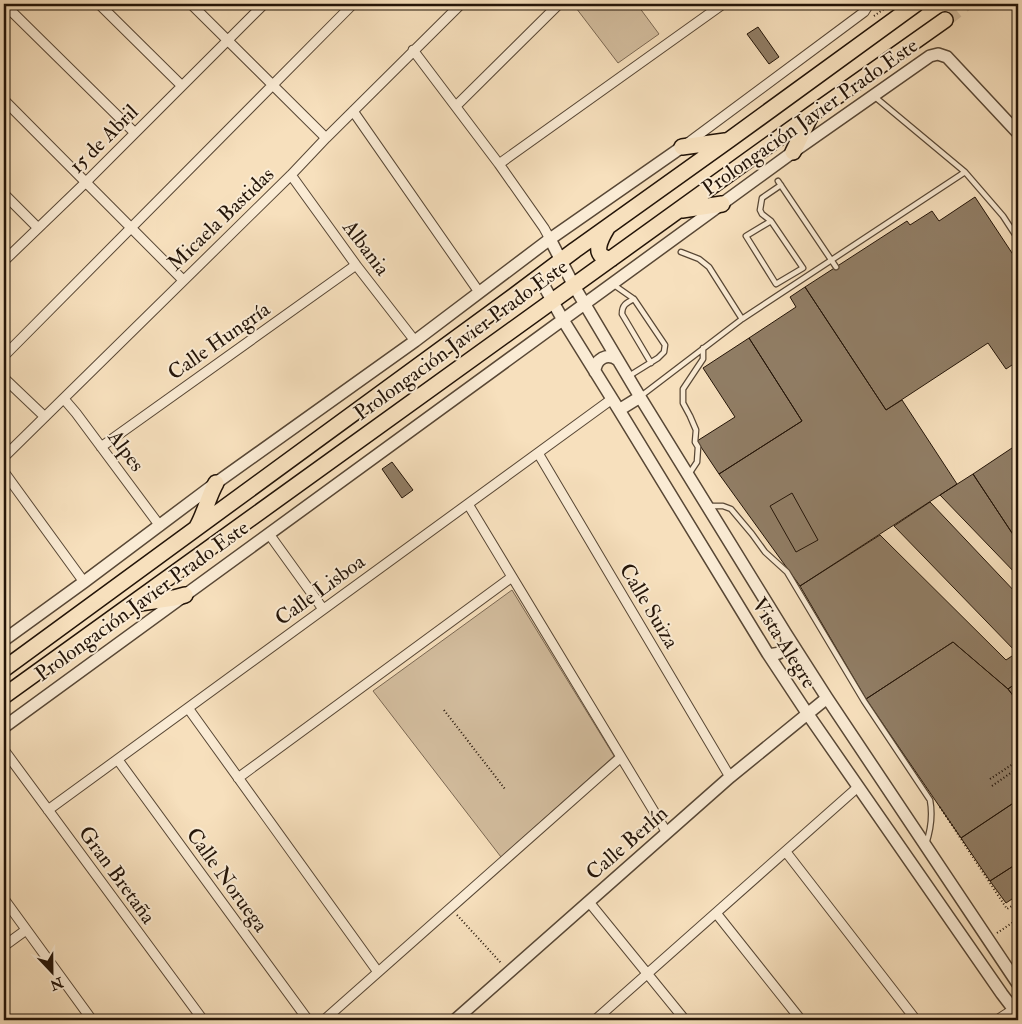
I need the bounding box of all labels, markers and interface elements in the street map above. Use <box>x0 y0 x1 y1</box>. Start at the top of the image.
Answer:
street label: Prolongación Javier Prado Este <box>697 32 923 202</box>
street label: 15 de Abril <box>64 98 145 179</box>
street label: Micaela Bastidas <box>162 161 280 277</box>
street label: Albania <box>336 214 396 281</box>
street label: Prolongación Javier Prado Este <box>349 253 573 427</box>
street label: Calle Hungría <box>163 296 276 386</box>
street label: Alpes <box>101 424 150 477</box>
street label: Prolongación Javier Prado Este <box>30 514 254 688</box>
street label: Calle Lisboa <box>270 548 371 632</box>
street label: Calle Suiza <box>613 558 685 654</box>
street label: Vista Alegre <box>746 593 823 693</box>
street label: Calle Berlín <box>580 800 674 886</box>
street label: Gran Bretaña <box>72 821 162 930</box>
street label: Calle Noruega <box>180 822 274 938</box>
north arrow <box>28 946 78 996</box>
text: N <box>47 973 67 994</box>

